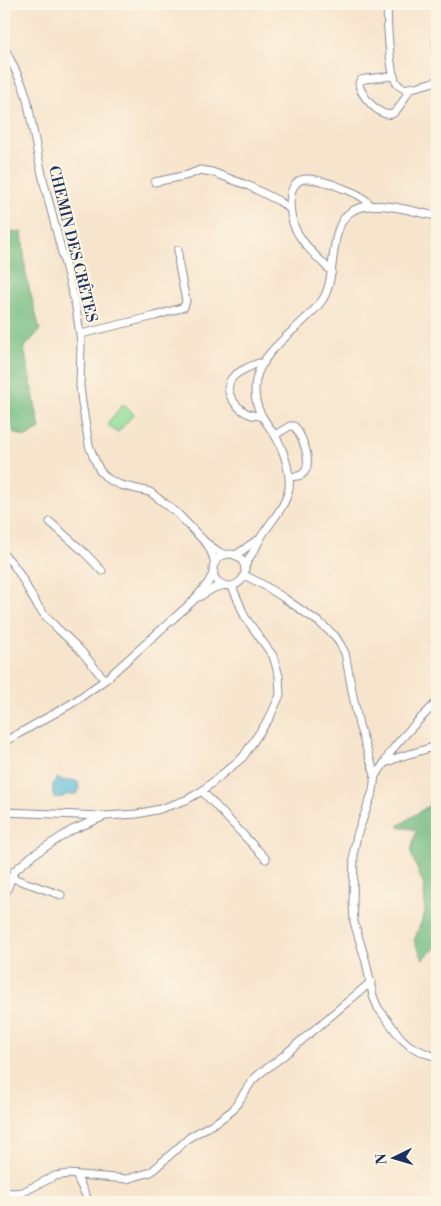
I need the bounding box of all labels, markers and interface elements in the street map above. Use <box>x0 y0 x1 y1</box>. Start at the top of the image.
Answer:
street label: CHEMIN DES CRÊTES <box>44 164 102 324</box>
north arrow <box>368 1134 418 1184</box>
text: N <box>373 1153 391 1165</box>

